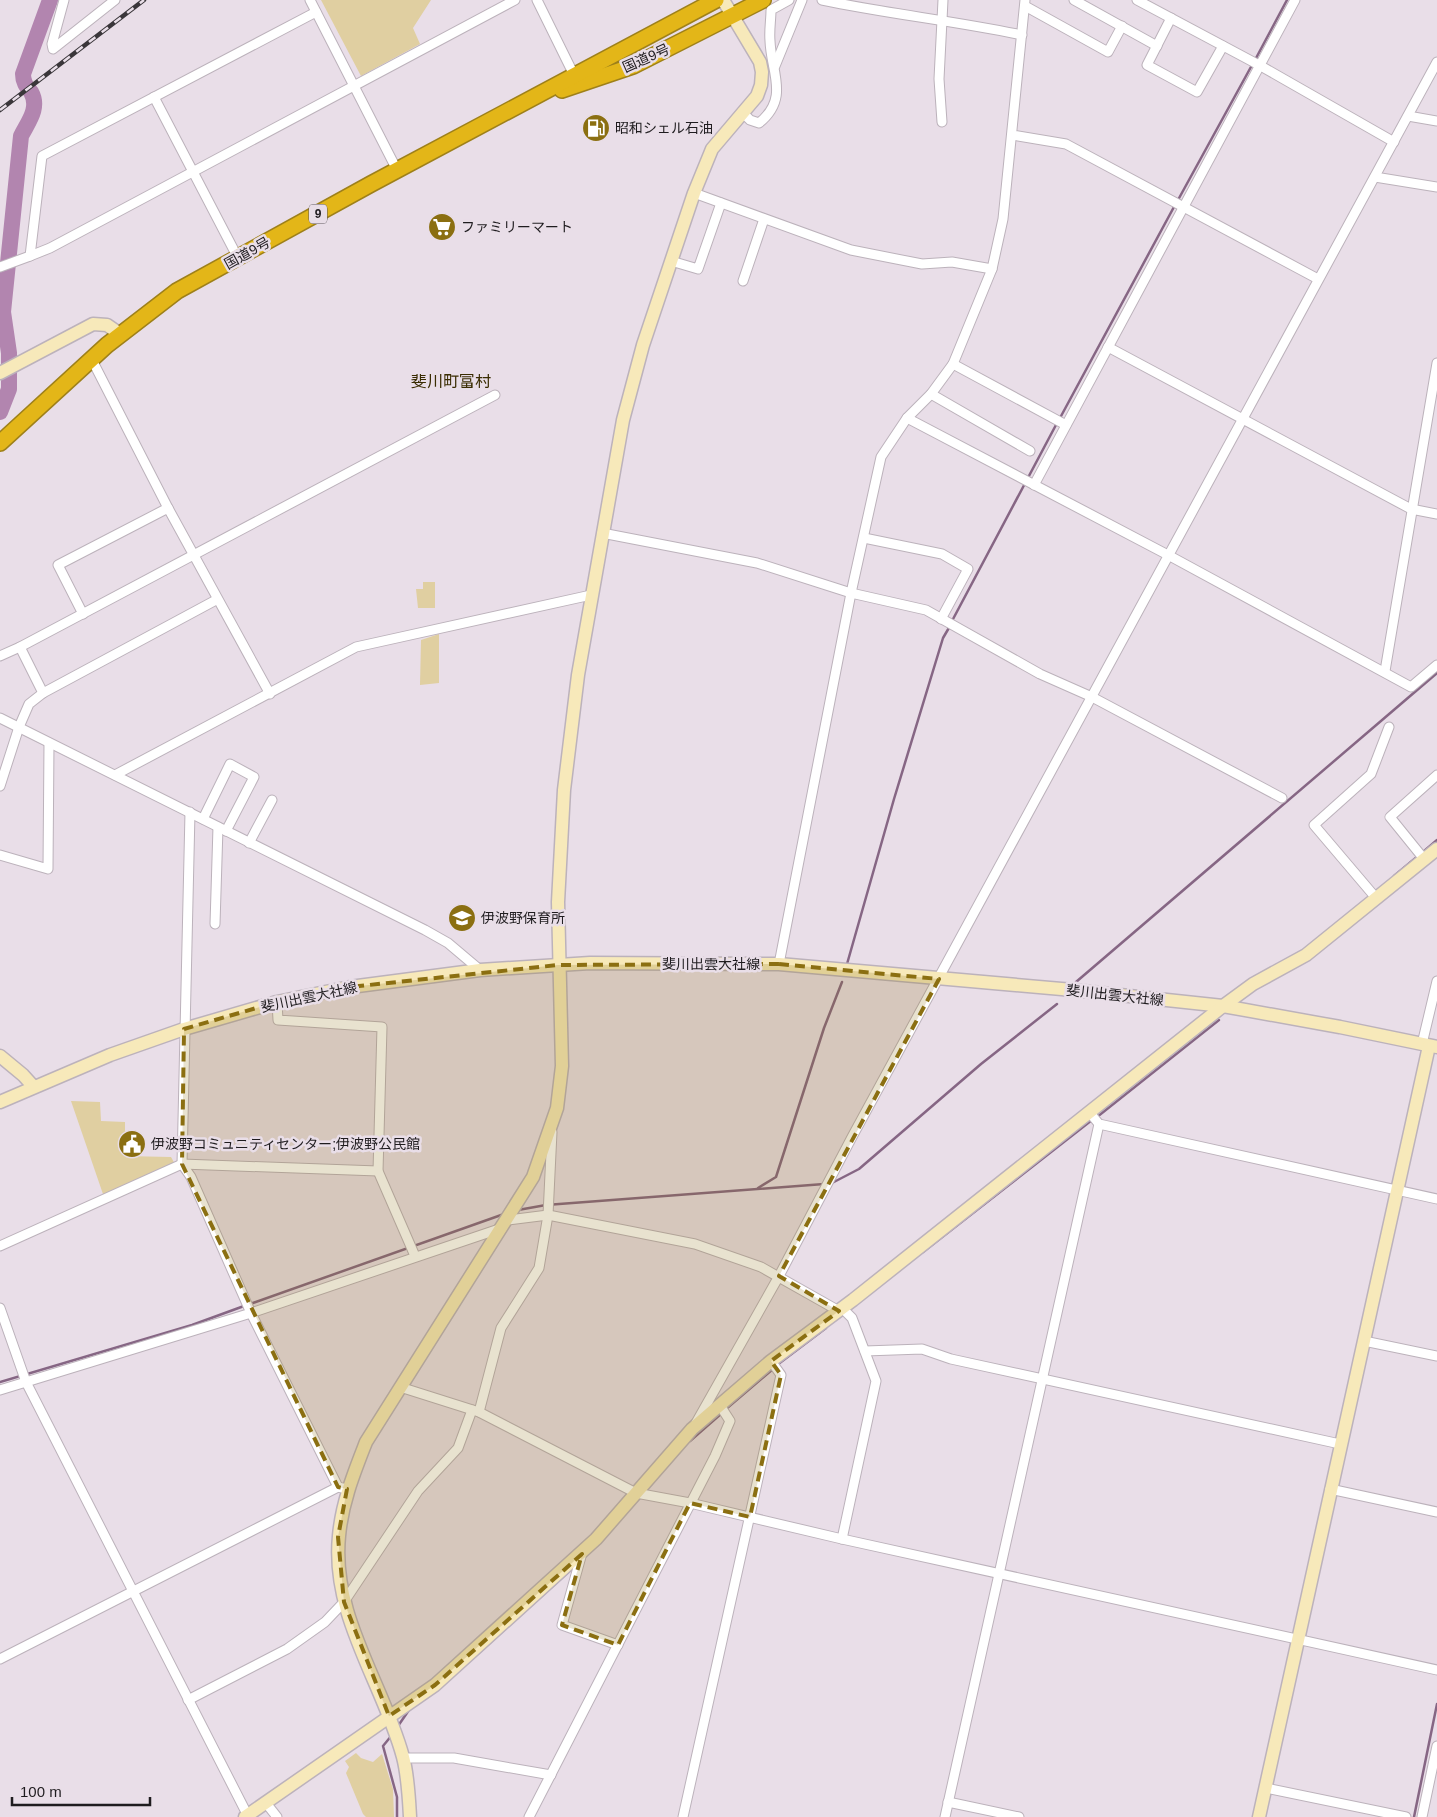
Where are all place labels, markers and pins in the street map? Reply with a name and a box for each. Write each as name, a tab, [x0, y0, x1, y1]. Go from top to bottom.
fuel station icon: 昭和シェル石油	[581, 113, 611, 143]
place label: 昭和シェル石油	[615, 120, 713, 136]
supermarket icon: ファミリーマート	[427, 212, 457, 242]
place label: ファミリーマート	[461, 219, 573, 235]
school or university icon: 伊波野保育所	[447, 903, 477, 933]
place label: 伊波野保育所	[481, 910, 565, 926]
public building icon: 伊波野コミュニティセンター;伊波野公民館	[117, 1129, 147, 1159]
place label: 伊波野コミュニティセンター;伊波野公民館	[151, 1136, 420, 1152]

